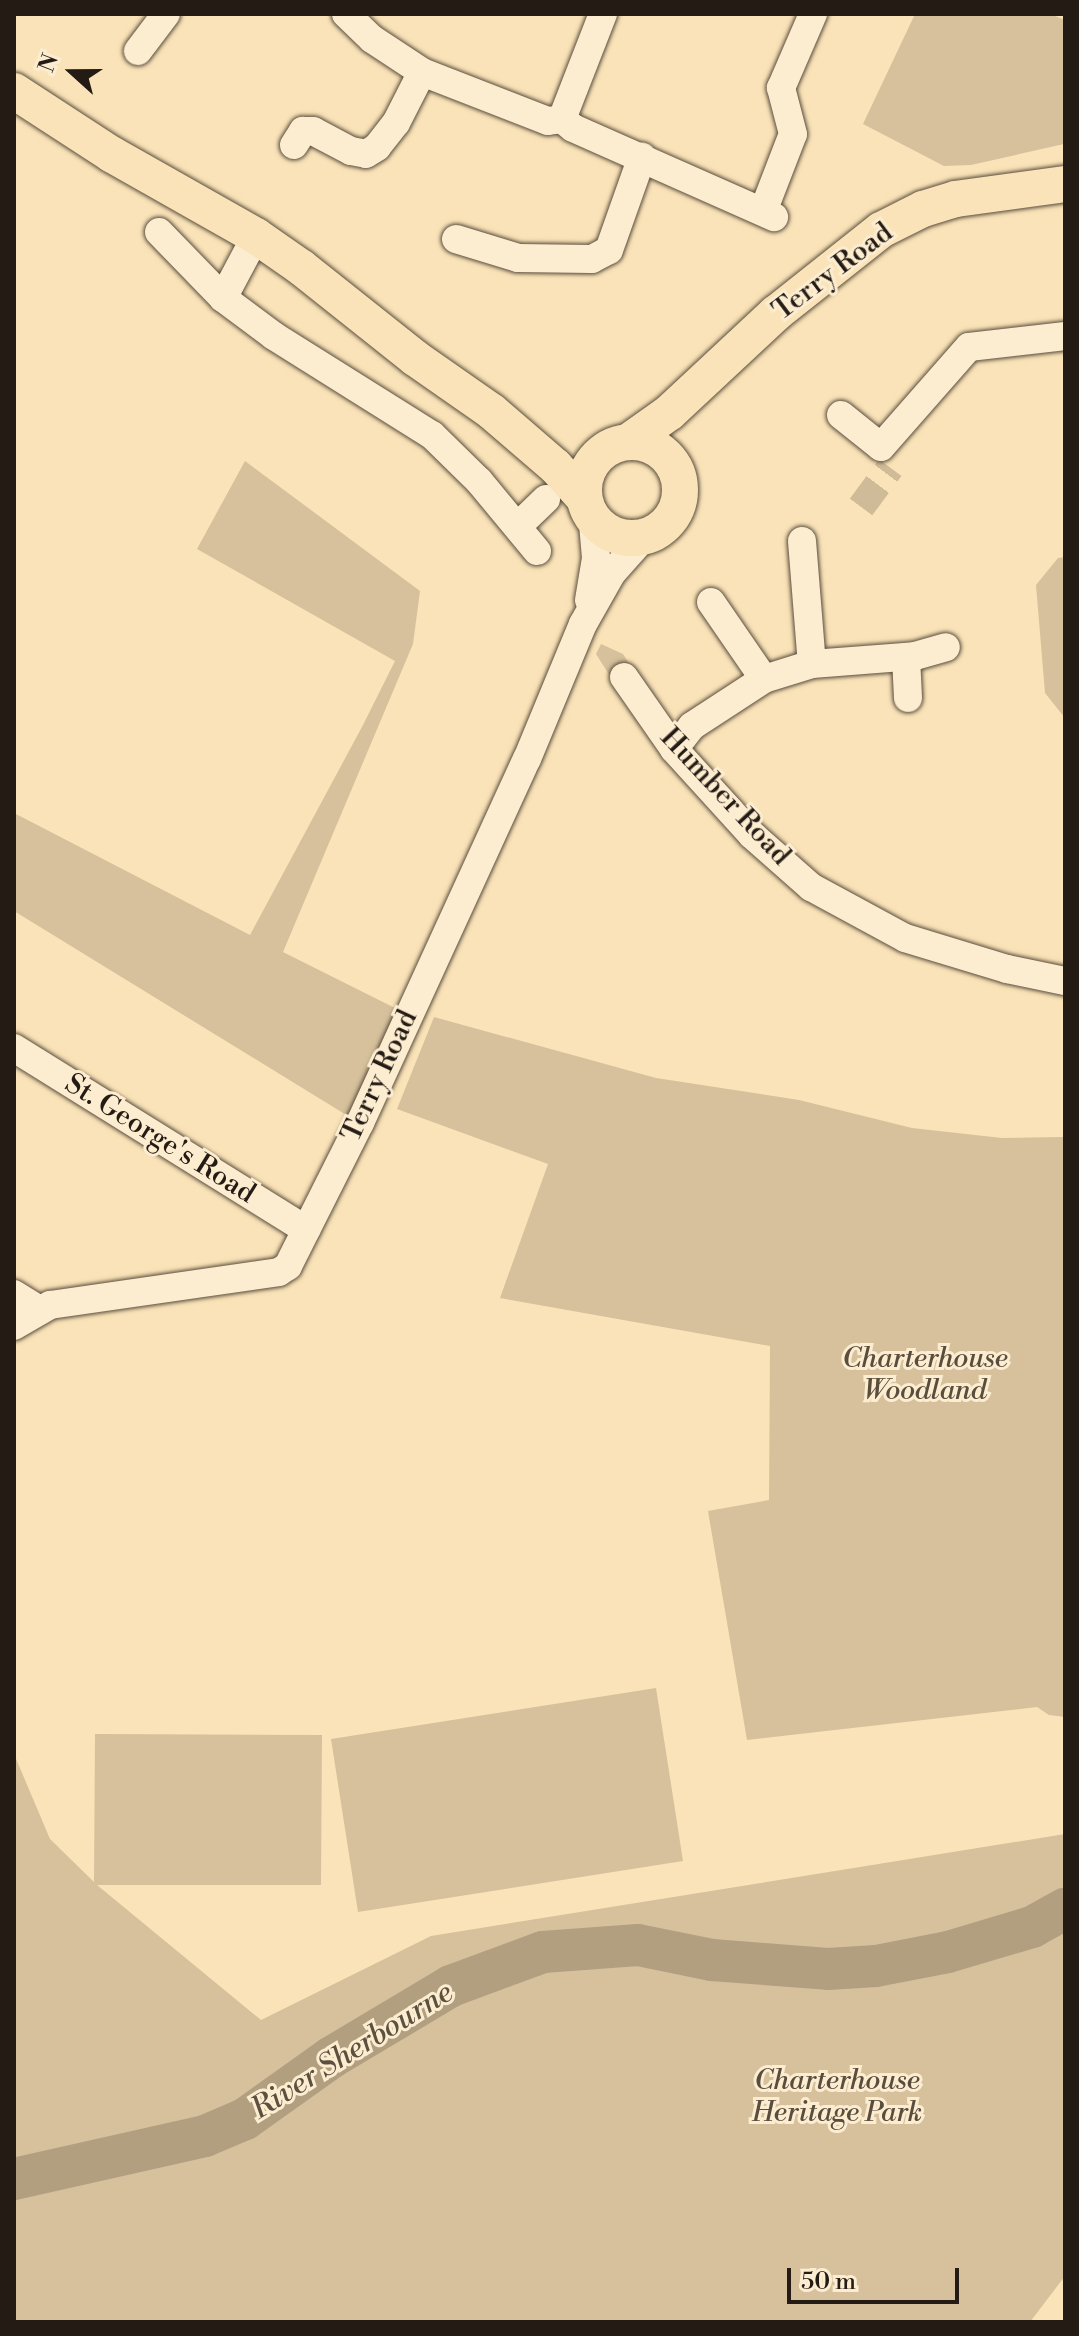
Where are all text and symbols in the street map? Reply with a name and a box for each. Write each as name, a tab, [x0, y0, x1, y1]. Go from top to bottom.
north arrow	[32, 32, 112, 112]
text: N	[33, 50, 65, 76]
street label: Terry Road	[766, 216, 900, 328]
street label: Humber Road	[653, 721, 797, 873]
street label: Terry Road	[335, 1005, 425, 1147]
street label: St. George's Road	[59, 1067, 261, 1211]
park label: Charterhouse Woodland	[842, 1342, 1008, 1408]
water label: River Sherbourne	[245, 1975, 459, 2127]
park label: Charterhouse Heritage Park	[752, 2064, 922, 2130]
scale bar	[791, 2252, 963, 2302]
text: 50 m	[801, 2267, 856, 2297]

